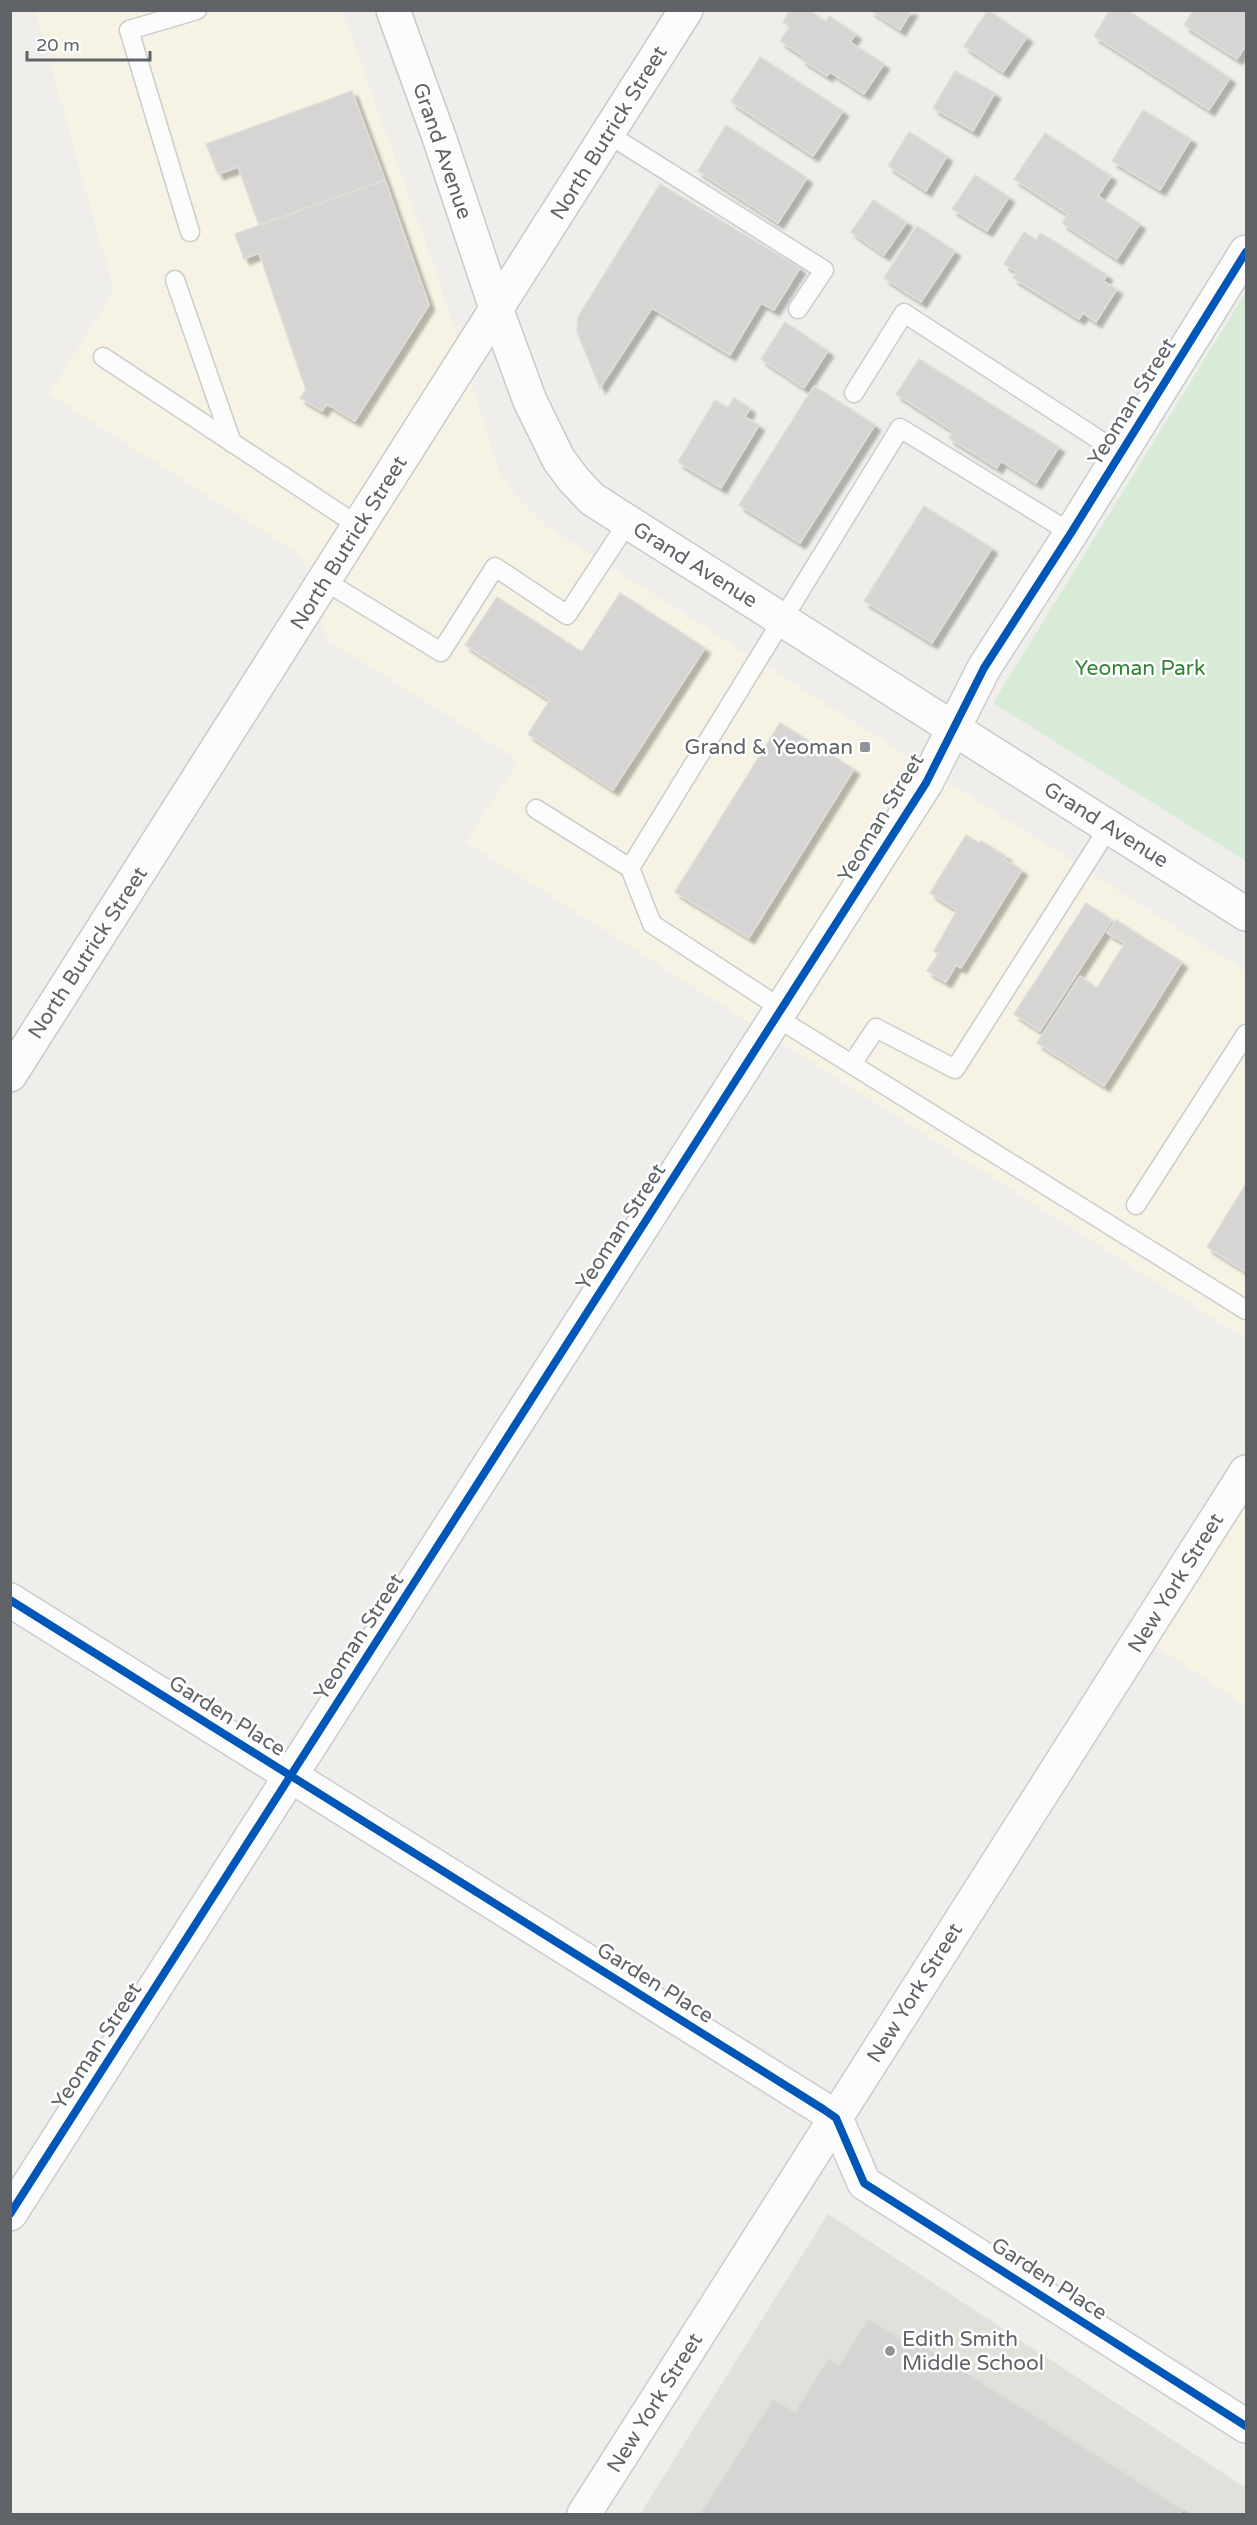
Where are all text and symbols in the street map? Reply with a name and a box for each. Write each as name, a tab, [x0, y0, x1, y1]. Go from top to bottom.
scale bar	[27, 24, 150, 62]
text: 20 m	[36, 34, 80, 56]
street label: North Butrick Street	[545, 41, 673, 225]
street label: Grand Avenue	[407, 80, 477, 222]
street label: Yeoman Street	[1083, 334, 1181, 470]
street label: North Butrick Street	[285, 451, 413, 635]
street label: Grand Avenue	[628, 517, 762, 613]
park label: Yeoman Park	[1075, 656, 1205, 681]
place label: Grand & Yeoman	[685, 735, 853, 760]
marker: Grand & Yeoman	[858, 740, 872, 754]
street label: Yeoman Street	[833, 749, 929, 887]
street label: Grand Avenue	[1039, 777, 1173, 873]
street label: North Butrick Street	[23, 862, 153, 1044]
street label: Yeoman Street	[571, 1159, 671, 1295]
street label: New York Street	[1123, 1509, 1229, 1657]
street label: Yeoman Street	[309, 1569, 409, 1705]
street label: Garden Place	[164, 1670, 290, 1762]
street label: New York Street	[862, 1919, 968, 2067]
street label: Garden Place	[592, 1937, 718, 2029]
street label: Yeoman Street	[47, 1978, 147, 2114]
street label: Garden Place	[986, 2232, 1112, 2326]
place label: Edith Smith Middle School	[902, 2327, 1044, 2376]
street label: New York Street	[602, 2329, 708, 2477]
marker: Edith Smith Middle School	[883, 2344, 897, 2358]

